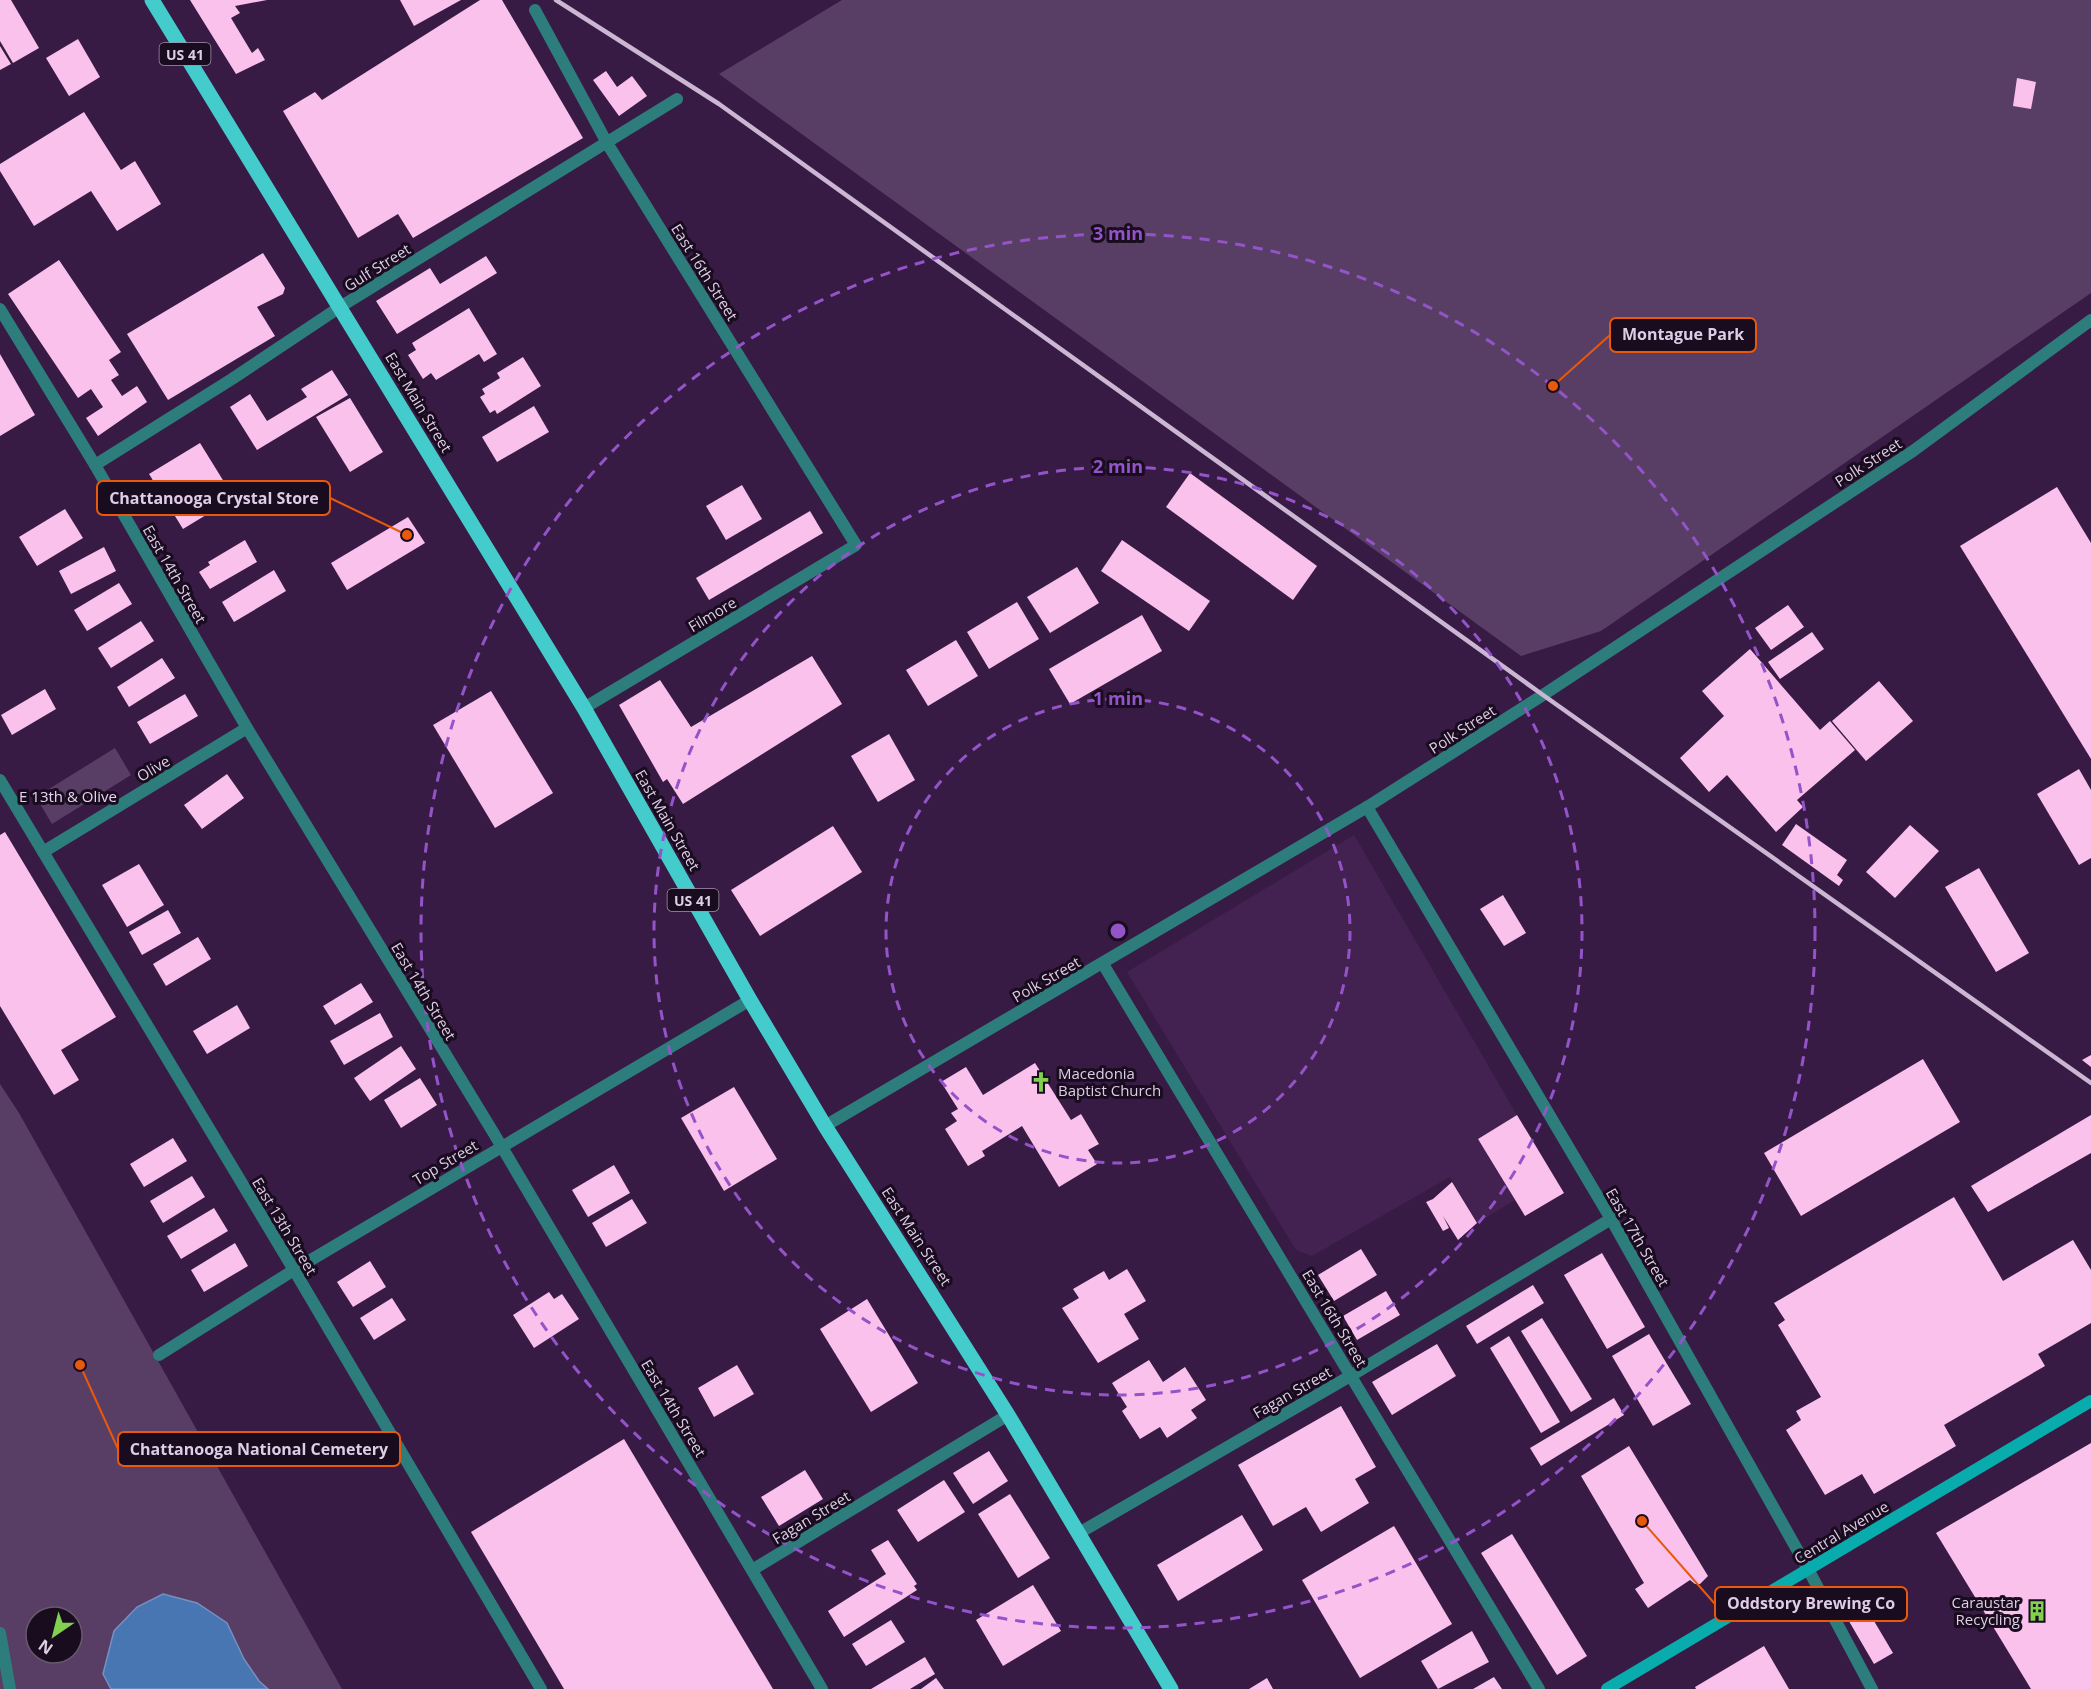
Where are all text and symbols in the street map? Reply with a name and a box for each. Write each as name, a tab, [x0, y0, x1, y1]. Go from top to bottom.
road number: US 41	[160, 43, 210, 65]
street label: East 16th Street	[667, 220, 743, 324]
text: 3 min	[1093, 221, 1143, 245]
street label: Gulf Street	[340, 239, 414, 295]
callout: Montague Park	[1610, 318, 1756, 352]
text: Montague Park	[1622, 323, 1744, 345]
street label: East Main Street	[381, 348, 457, 456]
street label: Polk Street	[1831, 433, 1905, 491]
text: 2 min	[1093, 454, 1143, 478]
callout: Chattanooga Crystal Store	[97, 481, 330, 515]
text: Chattanooga Crystal Store	[109, 487, 319, 509]
street label: East 14th Street	[139, 521, 211, 627]
street label: Filmore	[684, 592, 740, 636]
text: 1 min	[1093, 686, 1143, 710]
street label: Polk Street	[1425, 700, 1499, 758]
street label: Olive	[133, 750, 173, 786]
street label: East Main Street	[631, 766, 705, 874]
park label: E 13th & Olive	[19, 786, 117, 806]
road number: US 41	[668, 889, 718, 911]
centre of rings	[1108, 921, 1128, 941]
street label: East 14th Street	[387, 938, 461, 1044]
street label: Polk Street	[1008, 951, 1084, 1007]
place label: Macedonia Baptist Church	[1058, 1063, 1161, 1100]
church icon: Macedonia Baptist Church	[1029, 1070, 1053, 1094]
street label: Top Street	[409, 1135, 481, 1189]
street label: East 13th Street	[248, 1173, 322, 1279]
street label: East Main Street	[878, 1183, 956, 1289]
street label: East 17th Street	[1602, 1184, 1674, 1290]
street label: East 16th Street	[1298, 1265, 1372, 1371]
street label: East 14th Street	[637, 1355, 711, 1461]
street label: Fagan Street	[1249, 1361, 1335, 1423]
callout: Chattanooga National Cemetery	[118, 1432, 400, 1466]
text: Chattanooga National Cemetery	[130, 1438, 389, 1460]
street label: Fagan Street	[768, 1486, 854, 1548]
street label: Central Avenue	[1790, 1496, 1892, 1568]
callout: Oddstory Brewing Co	[1715, 1587, 1907, 1621]
text: Oddstory Brewing Co	[1727, 1592, 1895, 1614]
place label: Caraustar Recycling	[1952, 1592, 2020, 1629]
building icon: Caraustar Recycling	[2025, 1599, 2049, 1623]
north arrow	[24, 1605, 84, 1665]
text: N	[34, 1635, 57, 1660]

